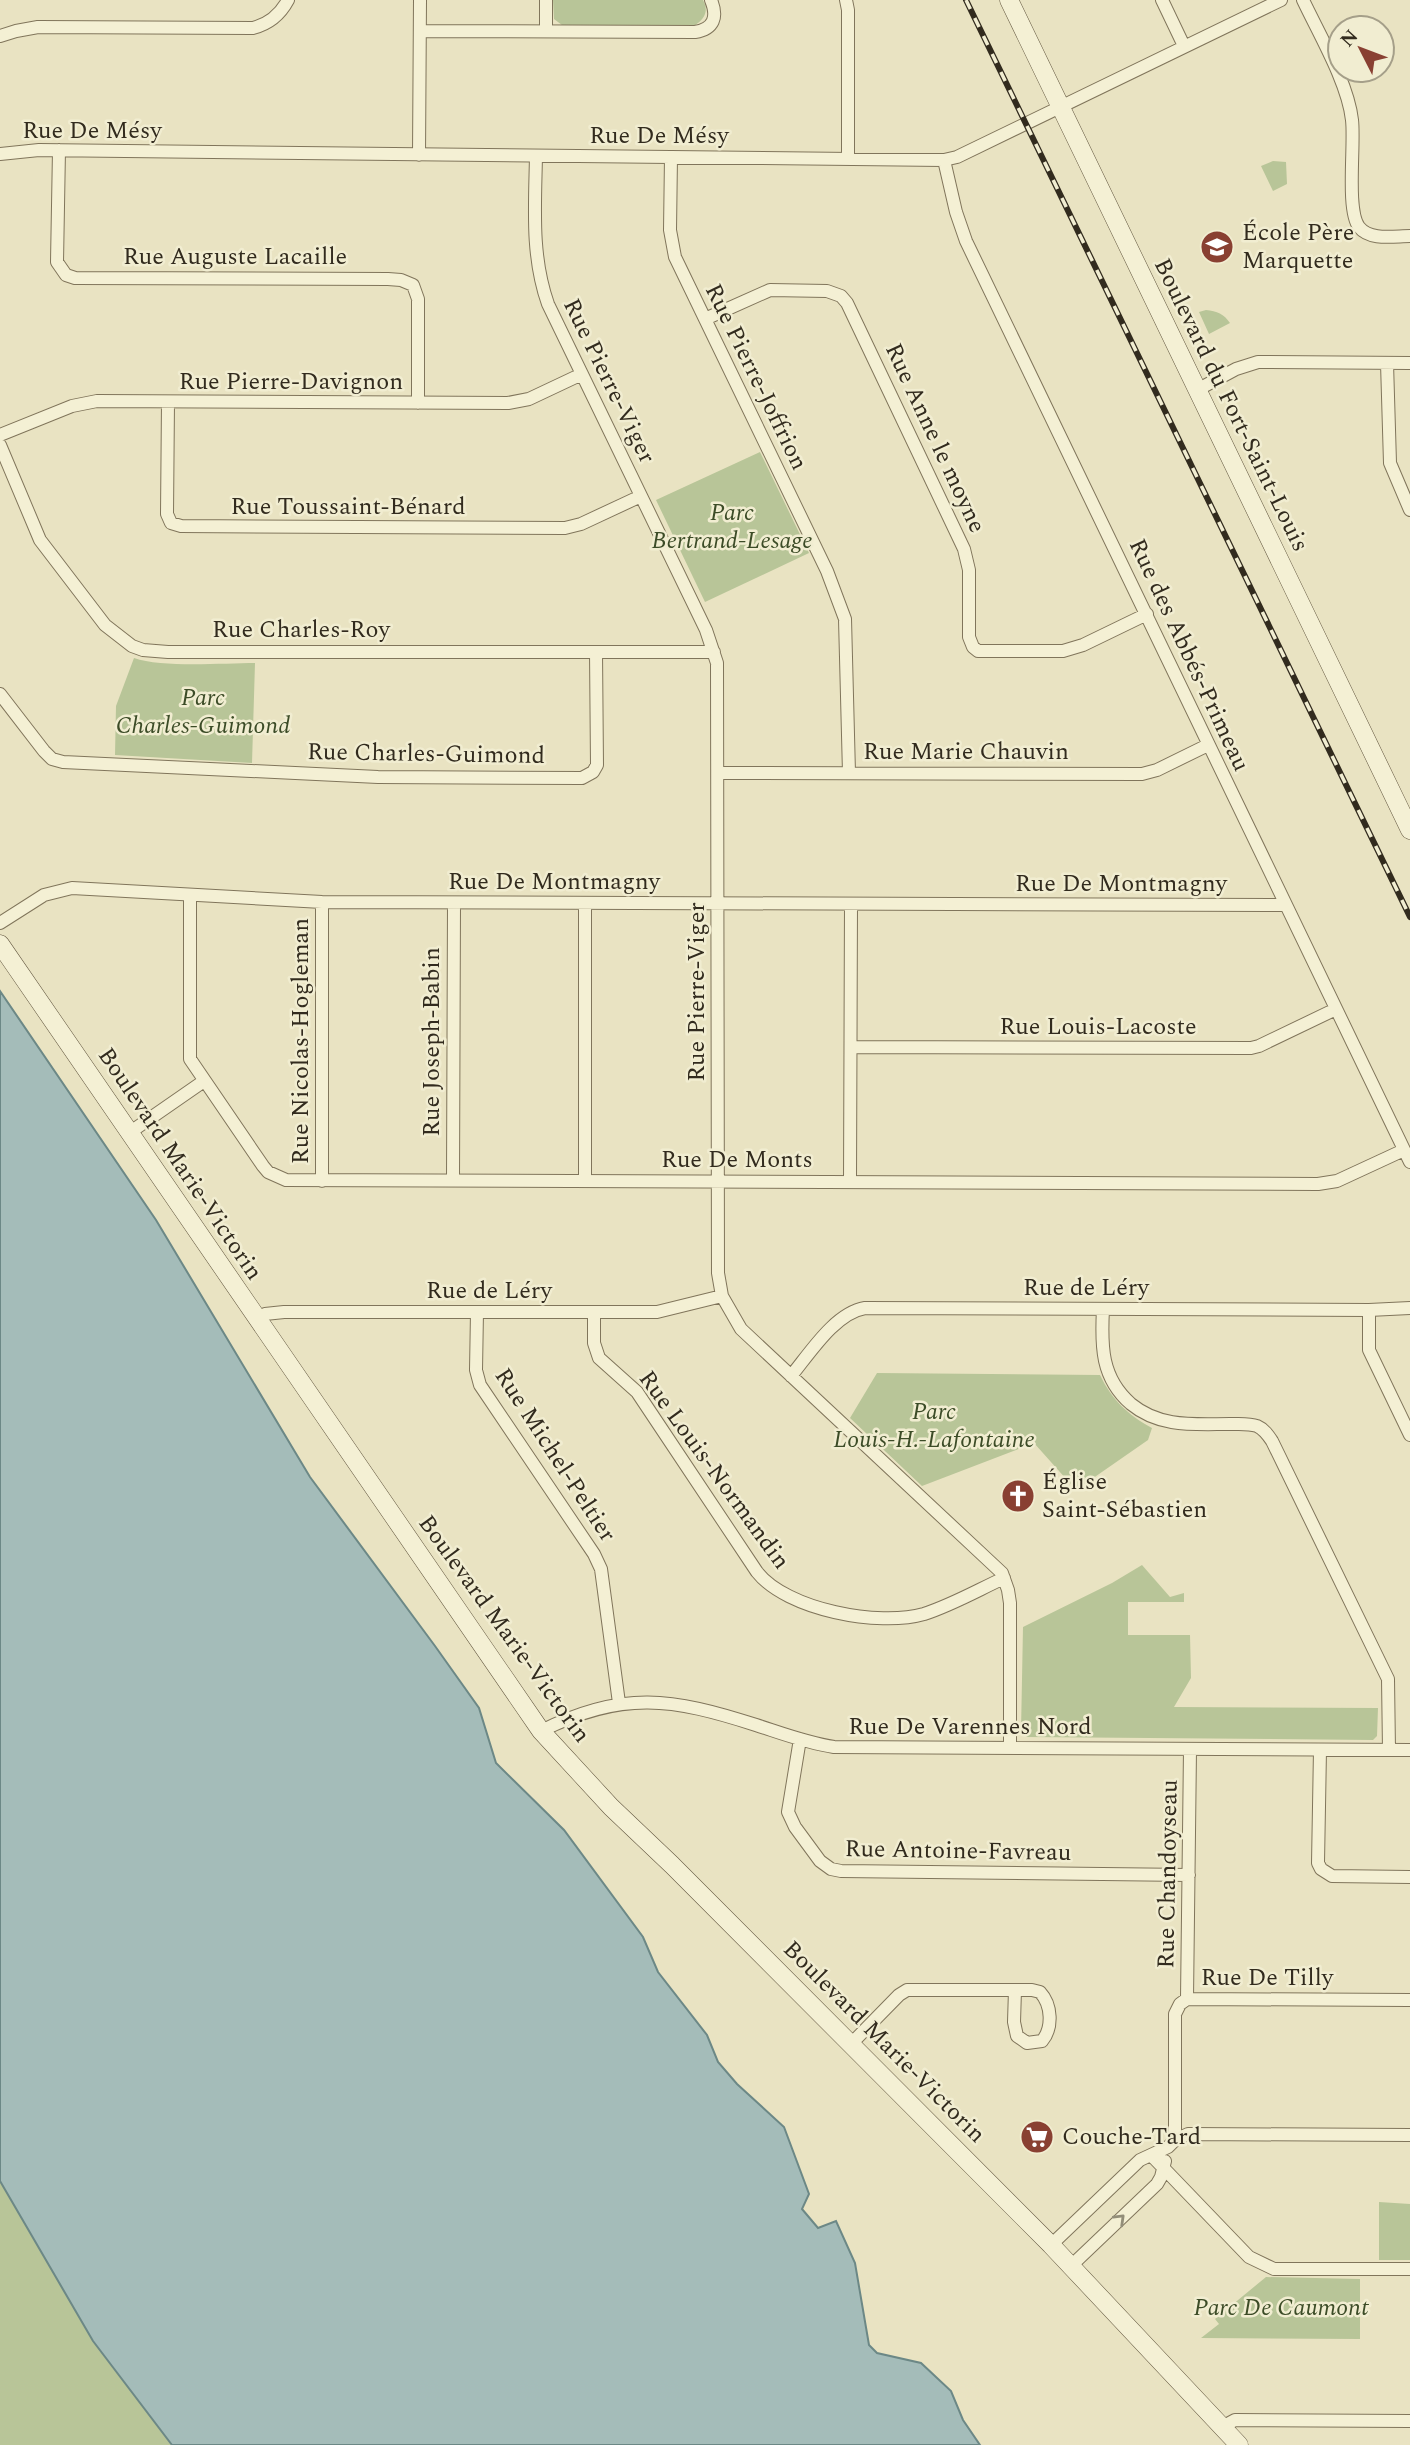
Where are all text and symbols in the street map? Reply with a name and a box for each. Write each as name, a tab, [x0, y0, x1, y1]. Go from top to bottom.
north arrow	[1326, 14, 1396, 84]
text: N	[1334, 23, 1365, 54]
street label: Rue De Mésy	[22, 113, 163, 149]
street label: Rue De Mésy	[589, 118, 730, 154]
place label: École Père Marquette	[1242, 215, 1354, 279]
school or university icon: École Père Marquette	[1198, 228, 1236, 266]
street label: Rue Auguste Lacaille	[123, 239, 347, 275]
street label: Boulevard du Fort-Saint-Louis	[1144, 252, 1318, 558]
street label: Rue Pierre-Joffrion	[695, 278, 817, 476]
street label: Rue Pierre-Viger	[553, 292, 665, 470]
street label: Rue Anne le moyne	[875, 337, 995, 539]
street label: Rue Pierre-Davignon	[179, 364, 403, 400]
street label: Rue Toussaint-Bénard	[230, 489, 466, 525]
park label: Parc Bertrand-Lesage	[651, 495, 813, 559]
street label: Rue des Abbés-Primeau	[1119, 533, 1259, 777]
street label: Rue Charles-Roy	[212, 612, 391, 648]
park label: Parc Charles-Guimond	[116, 680, 290, 744]
street label: Rue Charles-Guimond	[307, 734, 545, 774]
street label: Rue Marie Chauvin	[863, 734, 1069, 770]
street label: Rue De Montmagny	[448, 864, 662, 900]
street label: Rue De Montmagny	[1015, 866, 1229, 902]
street label: Rue Pierre-Viger	[679, 902, 715, 1082]
street label: Rue Nicolas-Hogleman	[283, 918, 319, 1164]
street label: Rue Joseph-Babin	[414, 947, 450, 1137]
street label: Rue Louis-Lacoste	[999, 1009, 1197, 1045]
street label: Boulevard Marie-Victorin	[88, 1040, 272, 1288]
street label: Rue De Monts	[661, 1142, 813, 1178]
street label: Rue de Léry	[1023, 1270, 1150, 1306]
street label: Rue de Léry	[426, 1273, 553, 1309]
street label: Rue Michel-Peltier	[485, 1361, 625, 1549]
street label: Rue Louis-Normandin	[629, 1363, 799, 1577]
park label: Parc Louis-H.-Lafontaine	[833, 1394, 1035, 1458]
place label: Église Saint-Sébastien	[1042, 1464, 1207, 1528]
church icon: Église Saint-Sébastien	[999, 1477, 1037, 1515]
street label: Boulevard Marie-Victorin	[409, 1507, 599, 1751]
street label: Rue De Varennes Nord	[848, 1709, 1092, 1745]
street label: Rue Chandoyseau	[1148, 1779, 1188, 1969]
street label: Rue Antoine-Favreau	[844, 1831, 1072, 1871]
street label: Boulevard Marie-Victorin	[774, 1932, 994, 2152]
street label: Rue De Tilly	[1201, 1960, 1335, 1996]
supermarket icon: Couche-Tard	[1018, 2118, 1056, 2156]
place label: Couche-Tard	[1062, 2119, 1201, 2155]
one-way arrow	[1112, 2214, 1125, 2227]
park label: Parc De Caumont	[1193, 2290, 1369, 2326]

